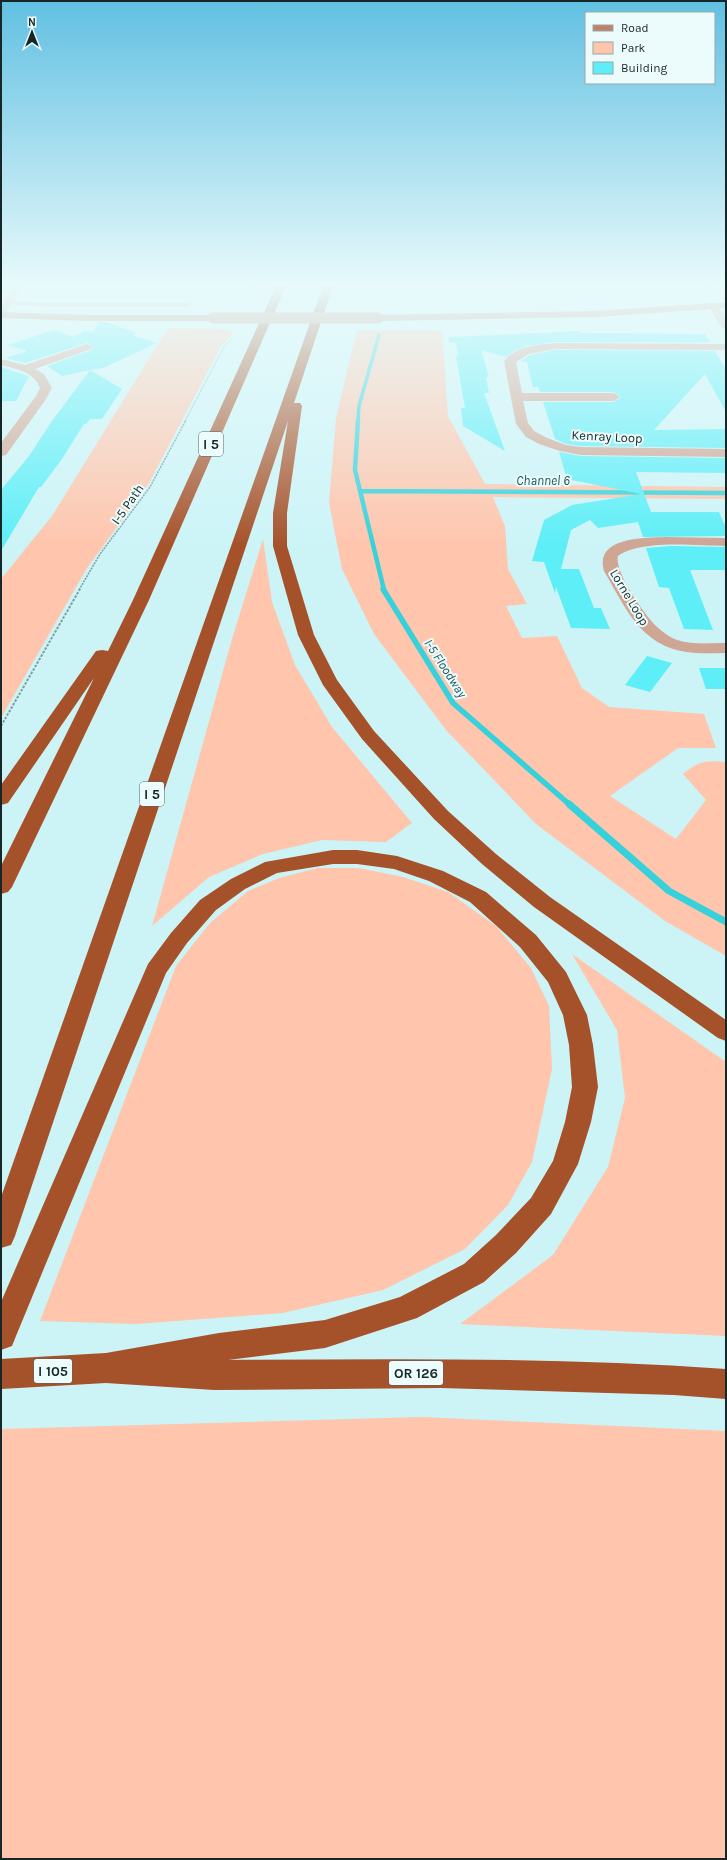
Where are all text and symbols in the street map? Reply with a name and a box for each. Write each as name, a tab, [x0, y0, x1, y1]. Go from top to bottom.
north arrow	[12, 12, 52, 52]
legend	[585, 12, 715, 84]
text: N	[28, 16, 36, 29]
text: Road	[621, 21, 649, 35]
text: Park	[621, 41, 646, 55]
text: Building	[621, 61, 668, 75]
street label: Kenray Loop	[571, 427, 643, 446]
road number: I 5	[199, 432, 223, 456]
water label: Channel 6	[516, 473, 570, 488]
street label: I-5 Path	[108, 481, 147, 527]
street label: Lorne Loop	[607, 566, 652, 628]
water label: I-5 Floodway	[421, 636, 470, 701]
road number: I 5	[140, 782, 164, 806]
road number: I 105	[34, 1359, 72, 1383]
road number: OR 126	[389, 1361, 443, 1385]

